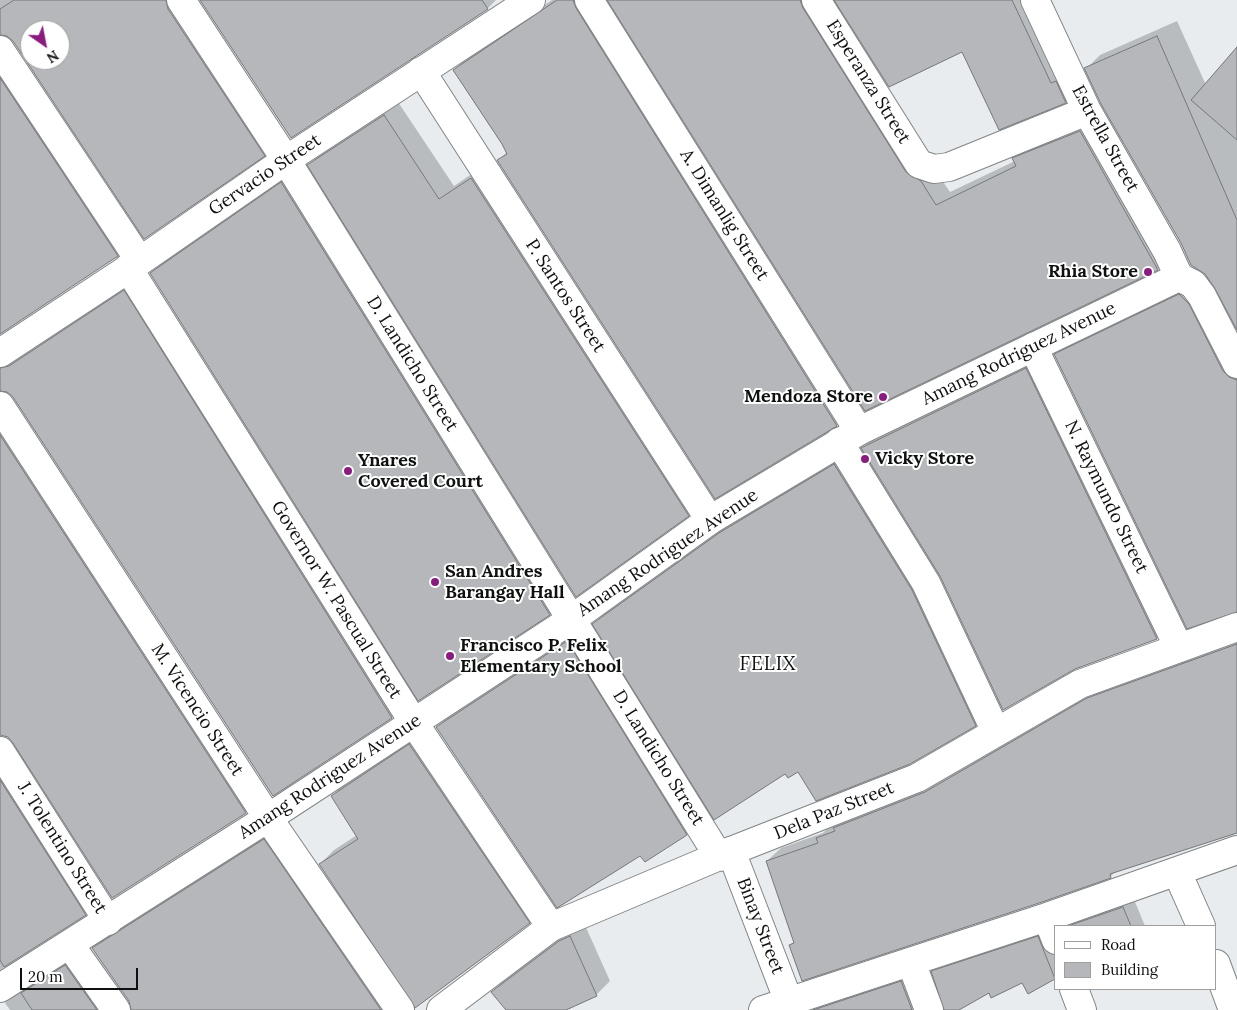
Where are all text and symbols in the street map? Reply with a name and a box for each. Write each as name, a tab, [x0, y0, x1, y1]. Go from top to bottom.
street label: Esperanza Street	[821, 16, 915, 148]
north arrow	[20, 20, 70, 70]
text: N	[43, 46, 62, 67]
street label: Estrella Street	[1067, 82, 1143, 196]
street label: Gervacio Street	[205, 130, 325, 220]
street label: A. Dimanlig Street	[675, 145, 773, 285]
street label: P. Santos Street	[520, 235, 610, 357]
place label: Rhia Store	[1048, 261, 1138, 283]
marker: Rhia Store	[1142, 266, 1154, 278]
street label: D. Landicho Street	[362, 292, 462, 436]
street label: Amang Rodriguez Avenue	[919, 298, 1119, 410]
place label: Mendoza Store	[744, 386, 873, 408]
marker: Mendoza Store	[877, 391, 889, 403]
street label: N. Raymundo Street	[1060, 417, 1152, 577]
place label: Vicky Store	[875, 448, 974, 470]
place label: Ynares Covered Court	[358, 450, 483, 492]
marker: Vicky Store	[859, 453, 871, 465]
marker: Ynares Covered Court	[342, 465, 354, 477]
street label: Amang Rodriguez Avenue	[574, 484, 762, 622]
street label: Governor W. Pascual Street	[266, 497, 406, 703]
place label: San Andres Barangay Hall	[445, 561, 565, 604]
marker: San Andres Barangay Hall	[429, 576, 441, 588]
place label: Francisco P. Felix Elementary School	[460, 635, 622, 678]
street label: M. Vicencio Street	[146, 640, 248, 780]
marker: Francisco P. Felix Elementary School	[444, 650, 456, 662]
district label: FELIX	[739, 654, 797, 676]
street label: D. Landicho Street	[608, 686, 708, 830]
street label: Amang Rodriguez Avenue	[235, 710, 425, 844]
street label: Dela Paz Street	[771, 777, 897, 845]
street label: J. Tolentino Street	[13, 778, 111, 918]
street label: Binay Street	[732, 875, 788, 977]
legend	[1054, 925, 1217, 990]
text: Road	[1101, 935, 1136, 954]
scale bar	[22, 958, 140, 990]
text: Building	[1101, 960, 1158, 979]
text: 20 m	[28, 967, 63, 986]

